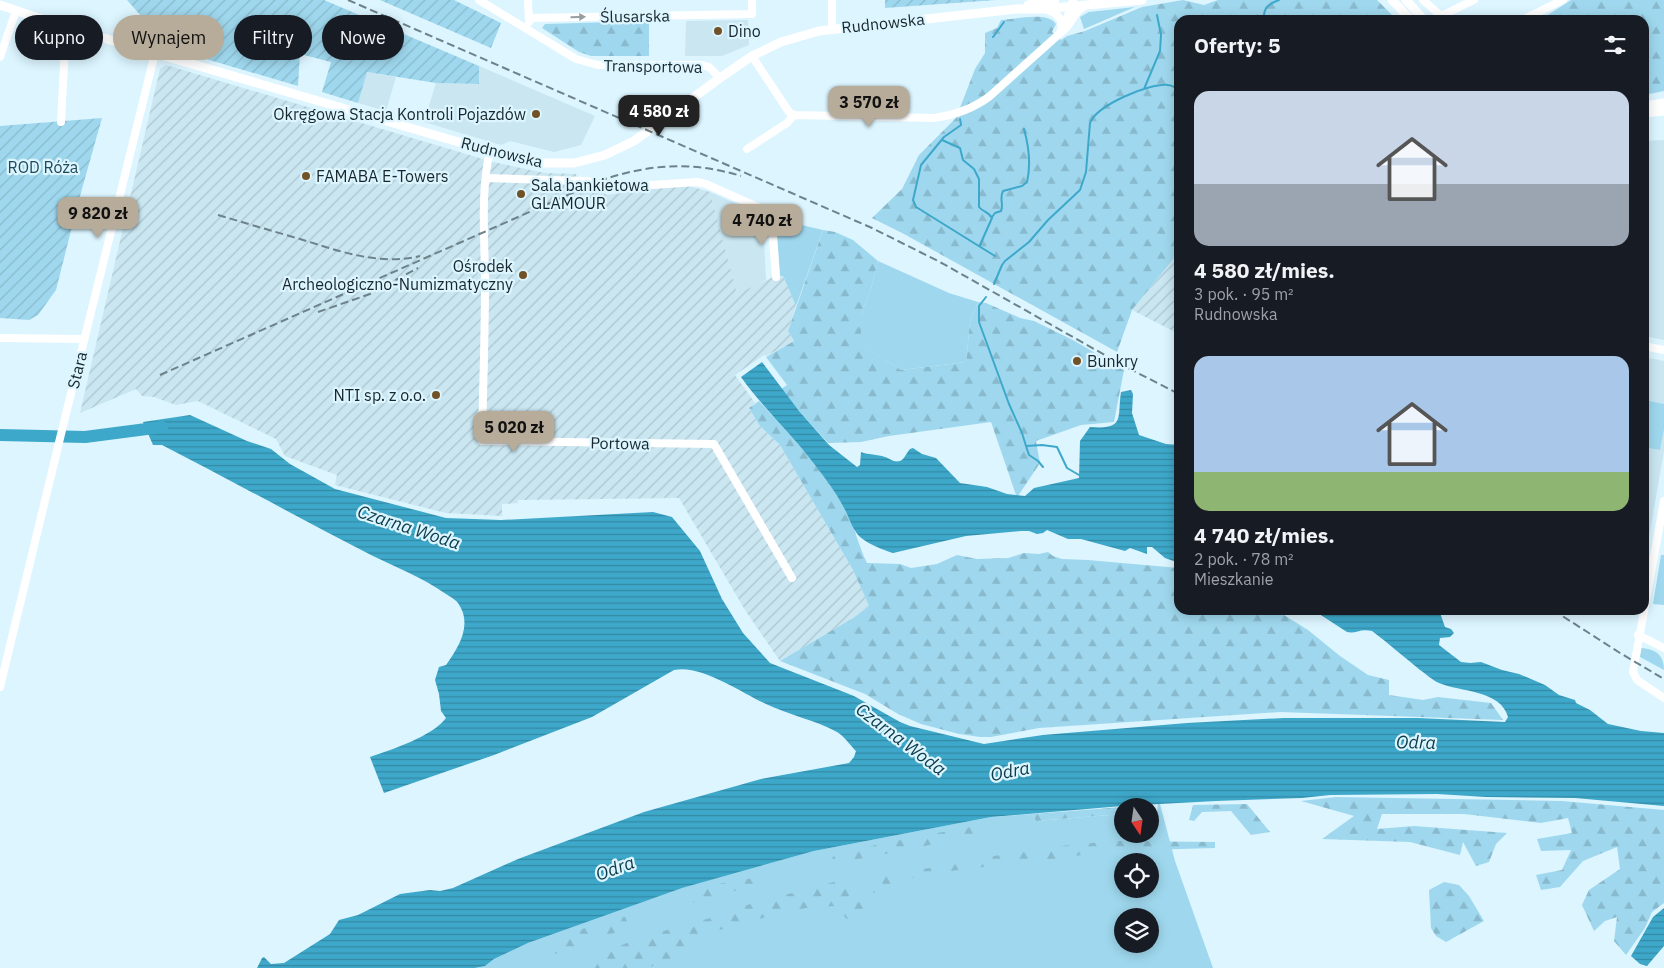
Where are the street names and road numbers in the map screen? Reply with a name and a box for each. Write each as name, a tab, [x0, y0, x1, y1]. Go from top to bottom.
street label: Ślusarska	[600, 4, 670, 27]
street label: Rudnowska	[840, 9, 926, 37]
street label: Transportowa	[603, 55, 703, 77]
street label: Rudnowska	[459, 132, 545, 172]
street label: Stara	[63, 349, 91, 391]
street label: Portowa	[590, 432, 650, 454]

